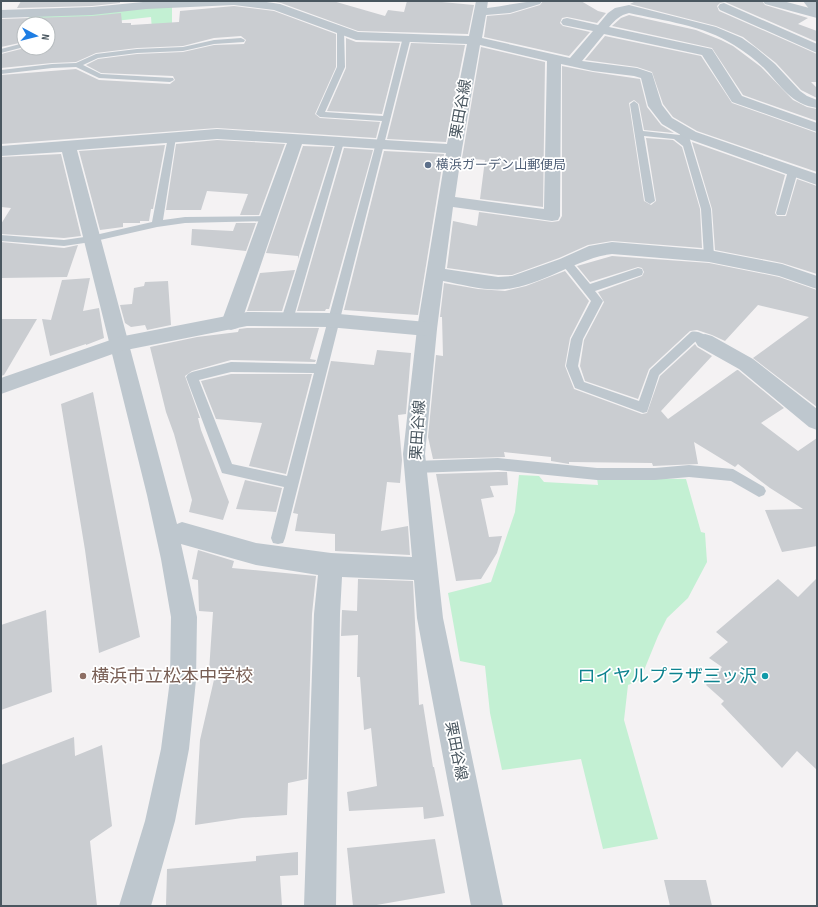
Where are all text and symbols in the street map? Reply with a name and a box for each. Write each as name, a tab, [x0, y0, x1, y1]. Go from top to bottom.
north arrow	[16, 16, 56, 56]
text: N	[39, 33, 52, 41]
street label: 栗田谷線	[446, 78, 476, 140]
place label: 横浜ガーデン山郵便局	[436, 157, 566, 173]
marker: 横浜ガーデン山郵便局	[423, 160, 433, 170]
street label: 栗田谷線	[406, 399, 430, 461]
place label: 横浜市立松本中学校	[91, 666, 253, 687]
place label: ロイヤルプラザ三ッ沢	[578, 666, 757, 687]
marker: 横浜市立松本中学校	[78, 671, 88, 681]
marker: ロイヤルプラザ三ッ沢	[760, 671, 770, 681]
street label: 栗田谷線	[441, 720, 471, 782]

